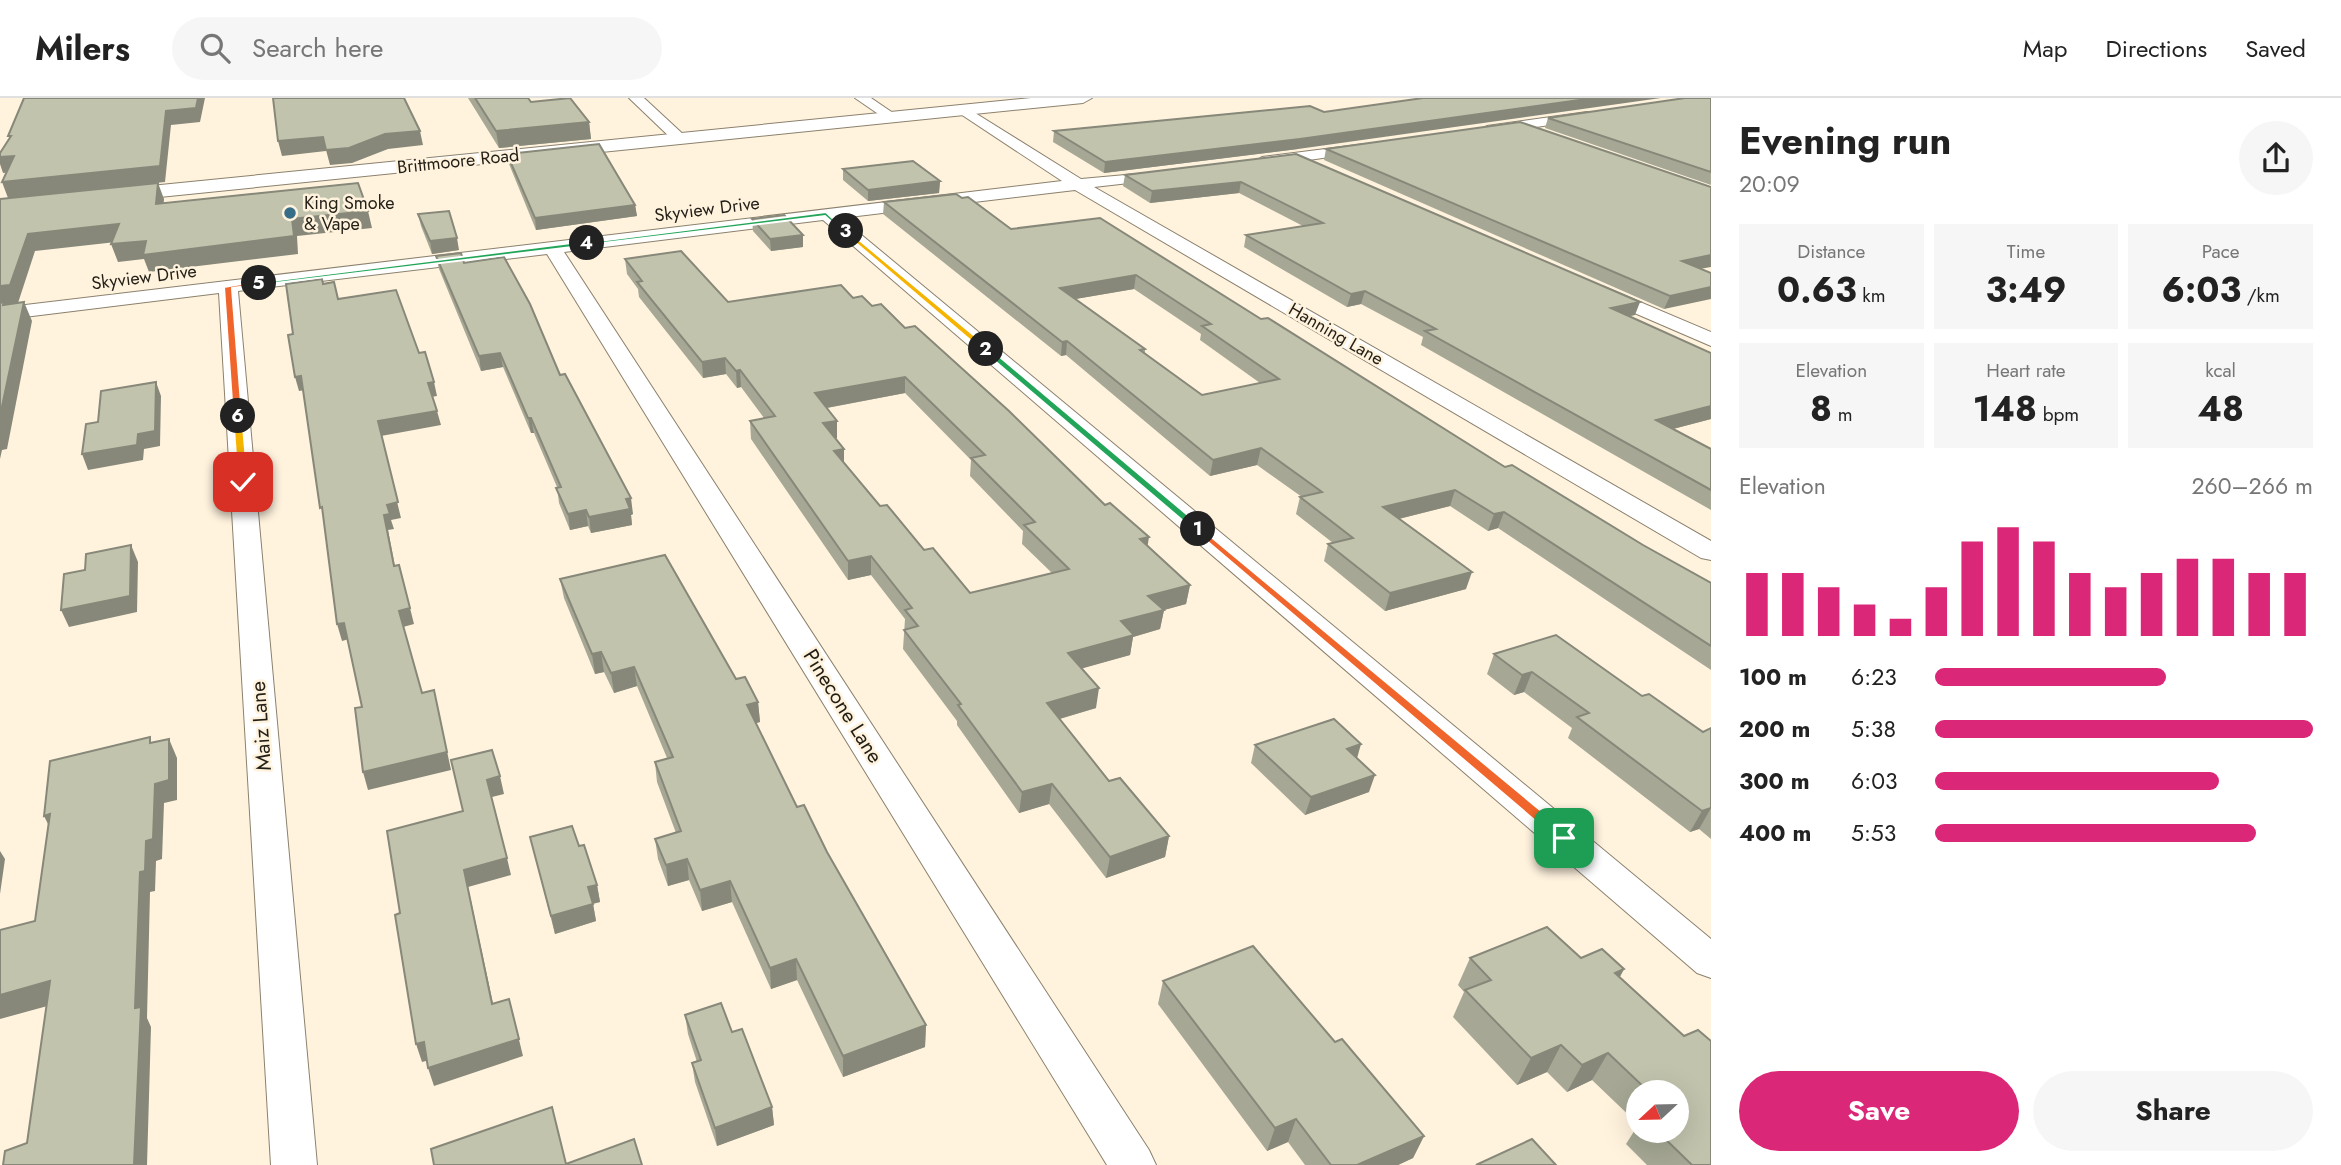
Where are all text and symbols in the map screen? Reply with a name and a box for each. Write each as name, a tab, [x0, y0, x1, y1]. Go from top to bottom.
search box	[172, 17, 662, 80]
text: Milers	[35, 25, 130, 72]
icon: search	[196, 29, 234, 67]
text: Search here	[252, 29, 383, 67]
text: Map	[2023, 31, 2068, 66]
text: Directions	[2106, 31, 2207, 66]
text: Saved	[2245, 31, 2306, 66]
text: Evening run	[1739, 113, 1951, 168]
button: share	[2239, 121, 2313, 195]
street label: Brittmoore Road	[396, 142, 520, 180]
text: 20:09	[1739, 167, 1800, 201]
place label: King Smoke & Vape	[304, 190, 395, 237]
street label: Skyview Drive	[653, 190, 761, 228]
marker: King Smoke & Vape	[282, 205, 298, 221]
pin: 3	[828, 214, 864, 248]
text: 3	[840, 217, 851, 244]
pin: 4	[570, 226, 604, 260]
text: 4	[580, 229, 593, 256]
text: Distance	[1797, 238, 1865, 265]
text: Time	[2007, 238, 2045, 265]
text: Pace	[2202, 238, 2240, 265]
street label: Skyview Drive	[90, 258, 198, 296]
text: 0.63	[1777, 265, 1857, 315]
text: 3:49	[1986, 265, 2066, 315]
text: 6:03	[2162, 265, 2241, 315]
pin: 5	[242, 266, 276, 300]
text: 5	[252, 269, 265, 296]
text: km	[1857, 282, 1886, 309]
text: /km	[2241, 282, 2280, 309]
street label: Hanning Lane	[1284, 296, 1388, 372]
pin: 2	[968, 331, 1004, 366]
text: 2	[979, 335, 992, 362]
text: Elevation	[1795, 357, 1867, 384]
text: Heart rate	[1986, 357, 2066, 384]
text: kcal	[2205, 357, 2236, 384]
text: 8	[1810, 384, 1832, 434]
text: 148	[1973, 384, 2037, 434]
text: 48	[2197, 384, 2244, 434]
pin: 6	[220, 398, 256, 434]
text: m	[1832, 401, 1853, 428]
text: bpm	[2037, 401, 2079, 428]
text: 6	[231, 402, 244, 429]
pin	[213, 452, 273, 512]
icon: check	[224, 463, 262, 501]
text: Elevation	[1739, 469, 1826, 503]
text: 260–266 m	[2191, 469, 2313, 503]
pin: 1	[1180, 512, 1216, 546]
text: 1	[1193, 515, 1202, 542]
street label: Pinecone Lane	[796, 643, 890, 769]
text: 100 m	[1739, 660, 1807, 694]
text: 6:23	[1851, 660, 1897, 694]
street label: Maiz Lane	[243, 680, 279, 772]
text: 200 m	[1739, 712, 1810, 746]
text: 5:38	[1851, 712, 1896, 746]
text: 300 m	[1739, 764, 1810, 798]
text: 6:03	[1851, 764, 1898, 798]
pin	[1534, 808, 1594, 868]
text: 400 m	[1739, 816, 1811, 850]
text: 5:53	[1851, 816, 1896, 850]
icon: arrive	[1545, 819, 1583, 857]
button: Save	[1739, 1071, 2019, 1151]
button: Share	[2033, 1071, 2313, 1151]
north arrow	[1626, 1080, 1689, 1143]
map controls	[1626, 1080, 1689, 1143]

